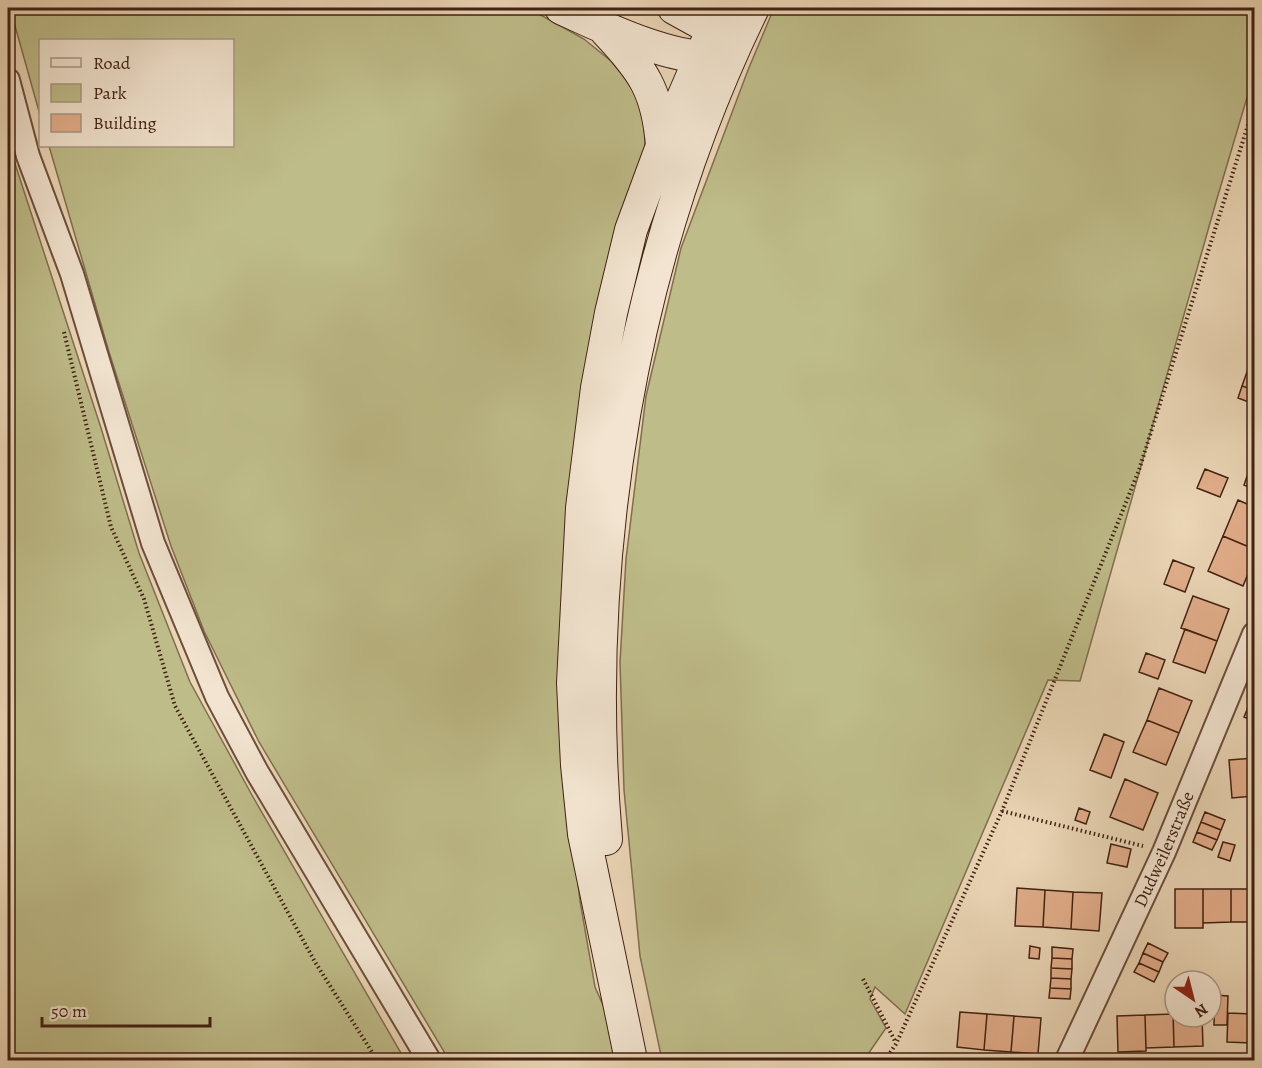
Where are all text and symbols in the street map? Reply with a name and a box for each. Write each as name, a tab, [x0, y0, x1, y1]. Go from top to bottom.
legend	[39, 39, 234, 147]
text: Road	[93, 51, 131, 75]
text: Park	[93, 81, 127, 105]
text: Building	[93, 111, 157, 135]
street label: Dudweilerstraße	[1128, 788, 1200, 911]
north arrow	[1163, 969, 1223, 1029]
scale bar	[42, 990, 210, 1028]
text: N	[1190, 998, 1212, 1023]
text: 50 m	[51, 999, 87, 1023]

